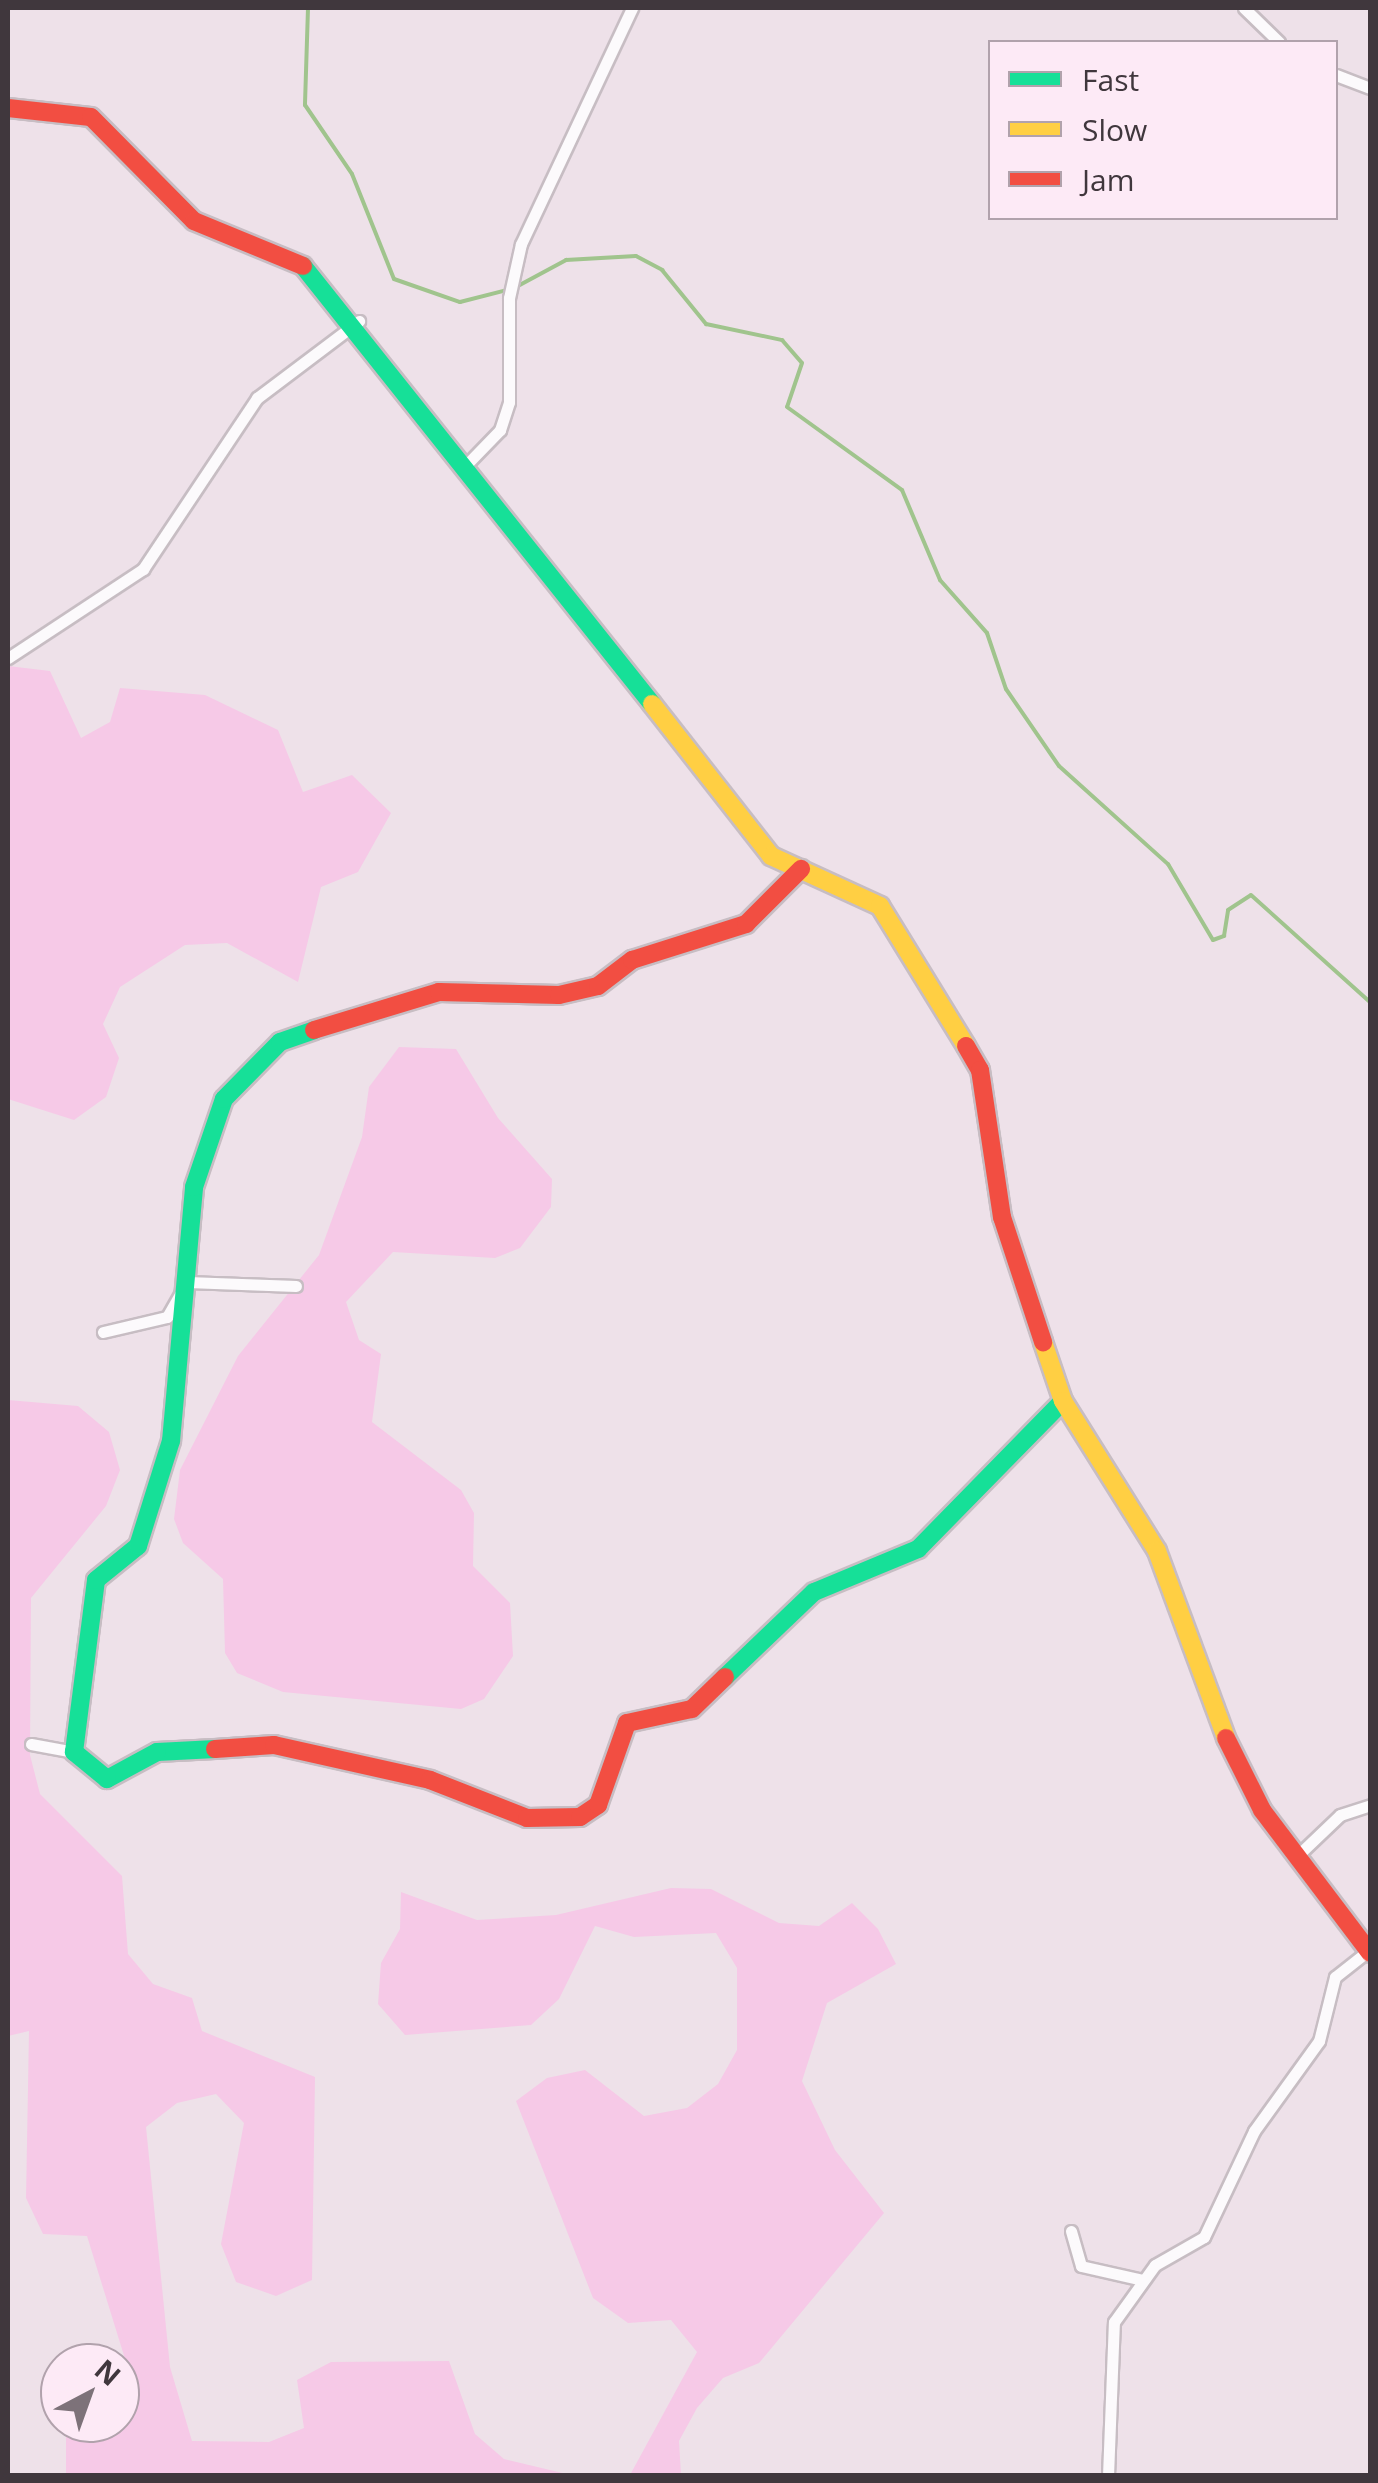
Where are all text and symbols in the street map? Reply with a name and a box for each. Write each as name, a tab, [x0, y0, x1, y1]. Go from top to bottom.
legend	[988, 40, 1338, 220]
text: Fast	[1082, 59, 1139, 100]
text: Slow	[1082, 109, 1147, 150]
text: Jam	[1082, 159, 1135, 200]
north arrow	[40, 2343, 140, 2443]
text: N	[87, 2350, 129, 2394]

